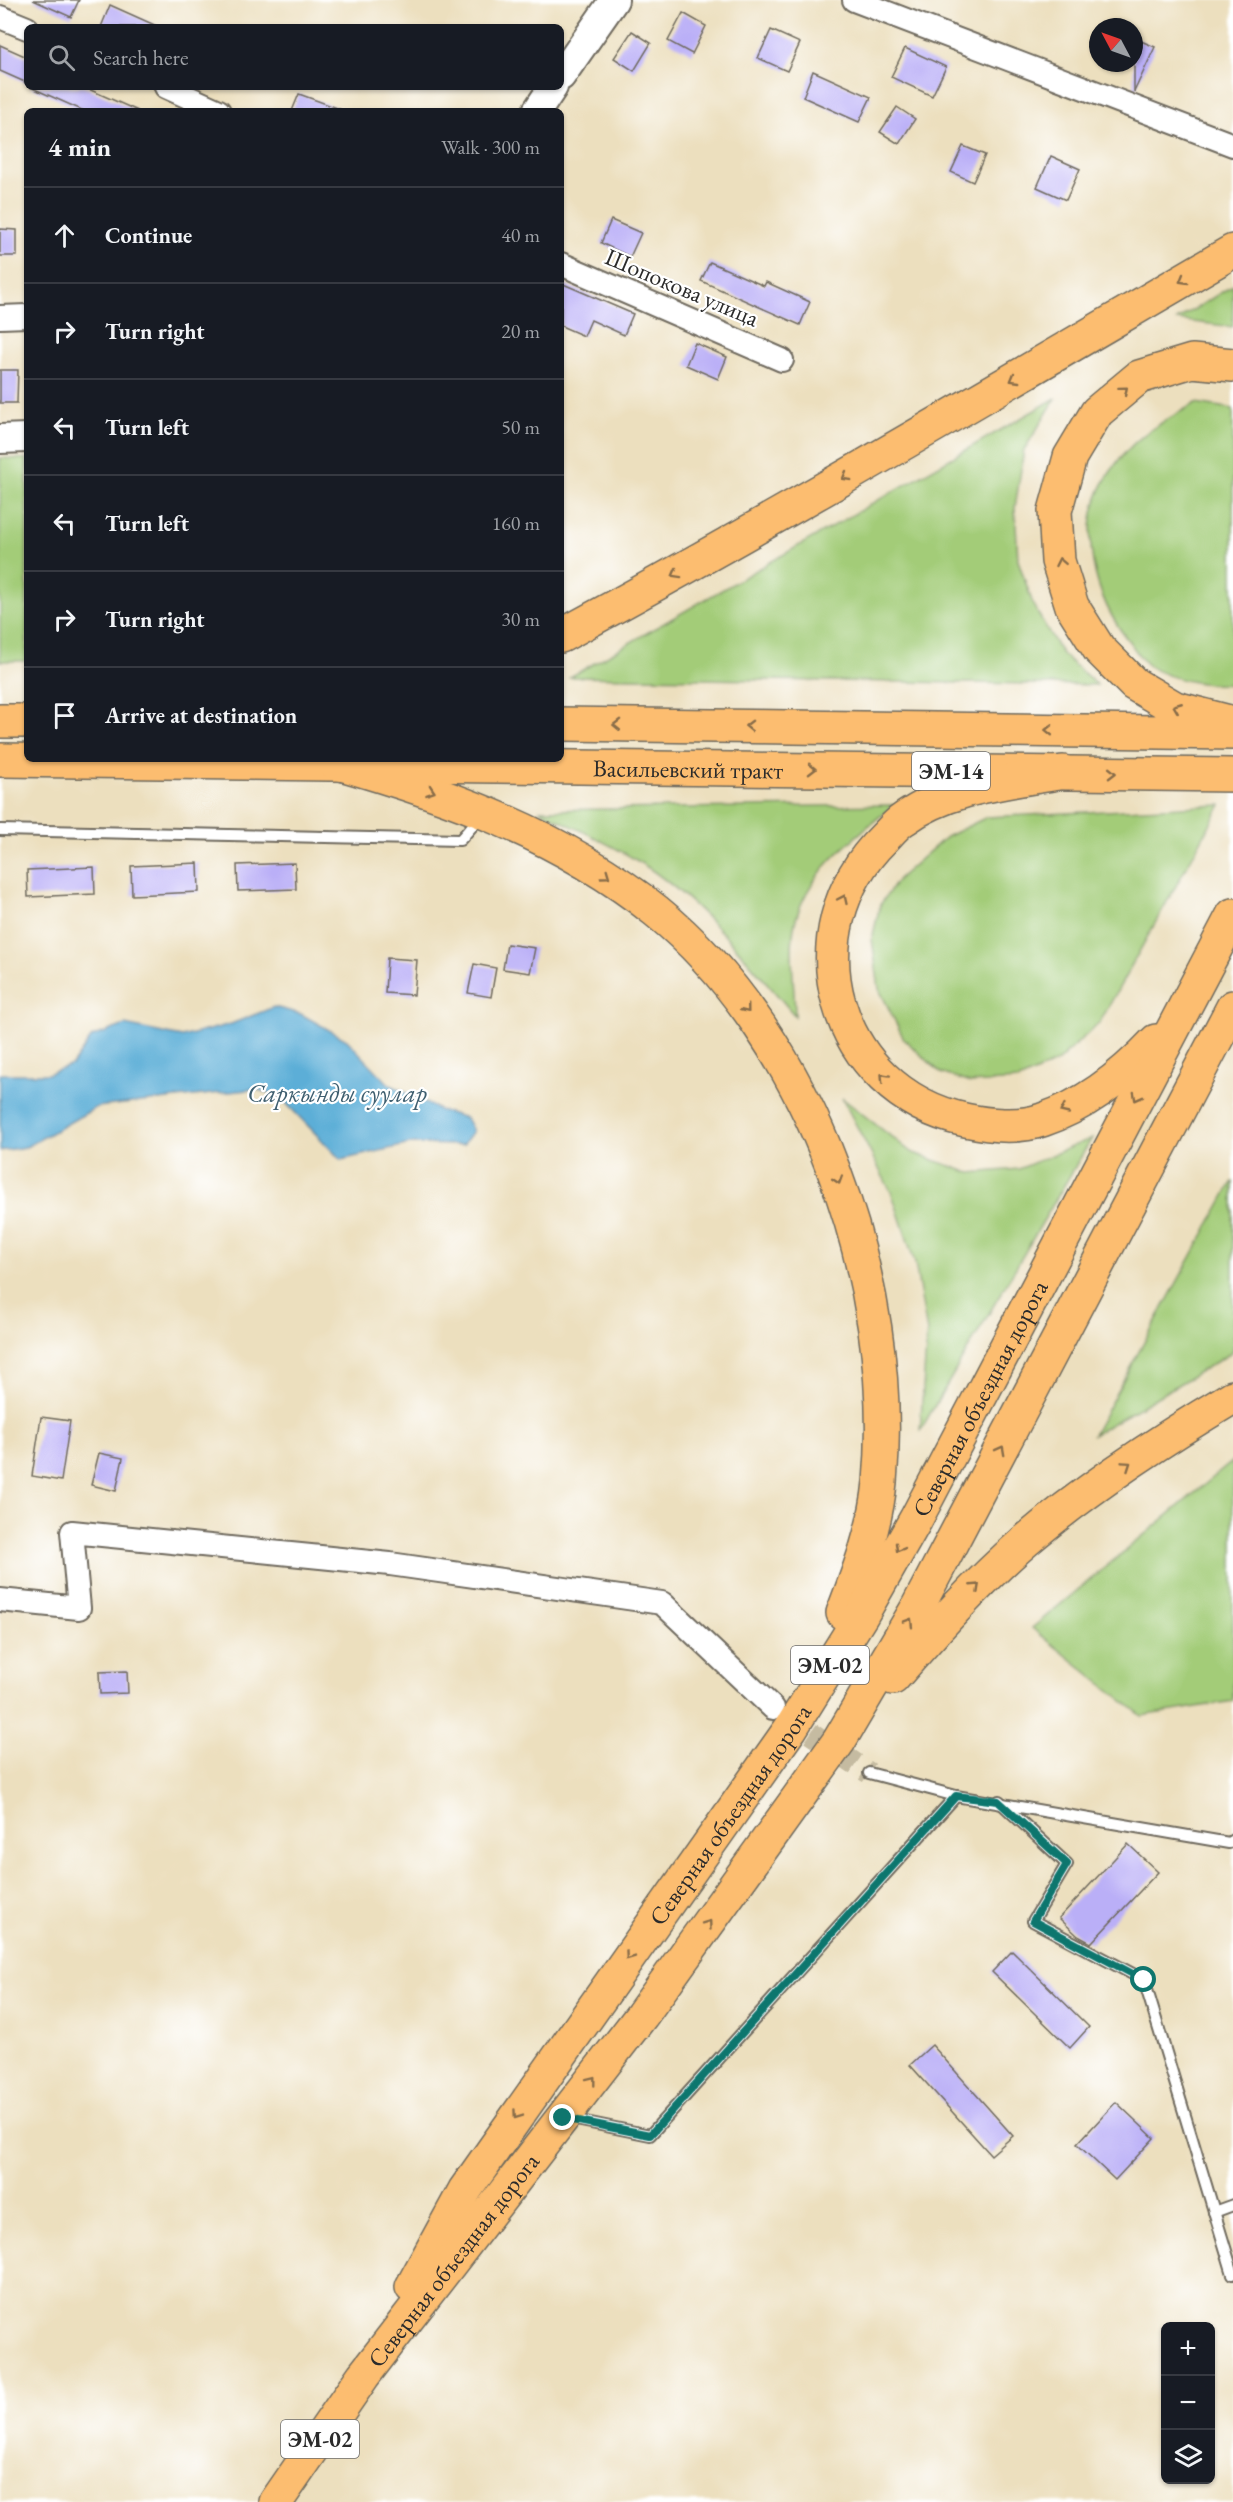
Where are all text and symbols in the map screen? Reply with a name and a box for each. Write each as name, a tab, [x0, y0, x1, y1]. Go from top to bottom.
north arrow	[1089, 18, 1143, 72]
search box	[24, 24, 564, 90]
icon: search	[45, 41, 78, 74]
text: Search here	[93, 43, 188, 72]
text: 4 min	[48, 130, 111, 164]
text: Walk · 300 m	[441, 134, 540, 160]
icon: ahead	[48, 219, 81, 252]
text: Continue	[105, 221, 192, 250]
text: 40 m	[501, 222, 540, 248]
street label: Шопокова улица	[600, 241, 764, 333]
one-way arrow	[1178, 273, 1189, 285]
icon: right	[48, 315, 81, 348]
text: Turn right	[105, 317, 204, 346]
text: 20 m	[501, 318, 540, 344]
one-way arrow	[1010, 372, 1020, 383]
one-way arrow	[1117, 386, 1128, 397]
icon: left	[48, 411, 81, 444]
text: Turn left	[105, 413, 189, 442]
text: 50 m	[501, 414, 540, 440]
one-way arrow	[842, 470, 852, 481]
icon: left	[48, 507, 81, 540]
text: Turn left	[105, 509, 189, 538]
text: 160 m	[492, 510, 540, 536]
one-way arrow	[1054, 557, 1067, 567]
one-way arrow	[672, 566, 683, 578]
icon: right	[48, 603, 81, 636]
text: Turn right	[105, 605, 204, 634]
text: 30 m	[501, 606, 540, 632]
icon: arrive	[48, 699, 81, 732]
text: Arrive at destination	[105, 701, 297, 730]
one-way arrow	[1172, 702, 1183, 714]
one-way arrow	[612, 719, 621, 731]
one-way arrow	[744, 720, 753, 733]
one-way arrow	[1044, 724, 1053, 736]
street label: Васильевский тракт	[593, 752, 783, 785]
road number: ЭМ-14	[912, 752, 990, 790]
one-way arrow	[808, 763, 817, 775]
one-way arrow	[1108, 767, 1117, 779]
one-way arrow	[425, 783, 436, 796]
one-way arrow	[599, 868, 610, 879]
one-way arrow	[836, 895, 848, 906]
one-way arrow	[739, 1002, 750, 1013]
one-way arrow	[880, 1074, 891, 1084]
water label: Саркынды суулар	[247, 1076, 427, 1110]
one-way arrow	[1133, 1091, 1144, 1101]
one-way arrow	[1059, 1102, 1070, 1114]
one-way arrow	[831, 1174, 843, 1185]
street label: Северная объездная дорога	[905, 1274, 1054, 1522]
one-way arrow	[994, 1445, 1005, 1456]
one-way arrow	[1121, 1461, 1132, 1472]
one-way arrow	[895, 1542, 906, 1552]
one-way arrow	[969, 1584, 980, 1595]
one-way arrow	[902, 1618, 913, 1628]
road number: ЭМ-02	[791, 1646, 869, 1684]
street label: Северная объездная дорога	[641, 1698, 818, 1931]
one-way arrow	[701, 1919, 712, 1930]
one-way arrow	[626, 1949, 637, 1960]
route start	[1130, 1966, 1156, 1992]
one-way arrow	[585, 2076, 596, 2087]
route end	[549, 2104, 575, 2130]
one-way arrow	[513, 2108, 524, 2119]
street label: Северная объездная дорога	[360, 2146, 546, 2373]
map controls	[1161, 2322, 1215, 2484]
button: +	[1161, 2322, 1215, 2376]
button: −	[1161, 2376, 1215, 2430]
road number: ЭМ-02	[281, 2420, 359, 2458]
button: layers	[1161, 2430, 1215, 2484]

